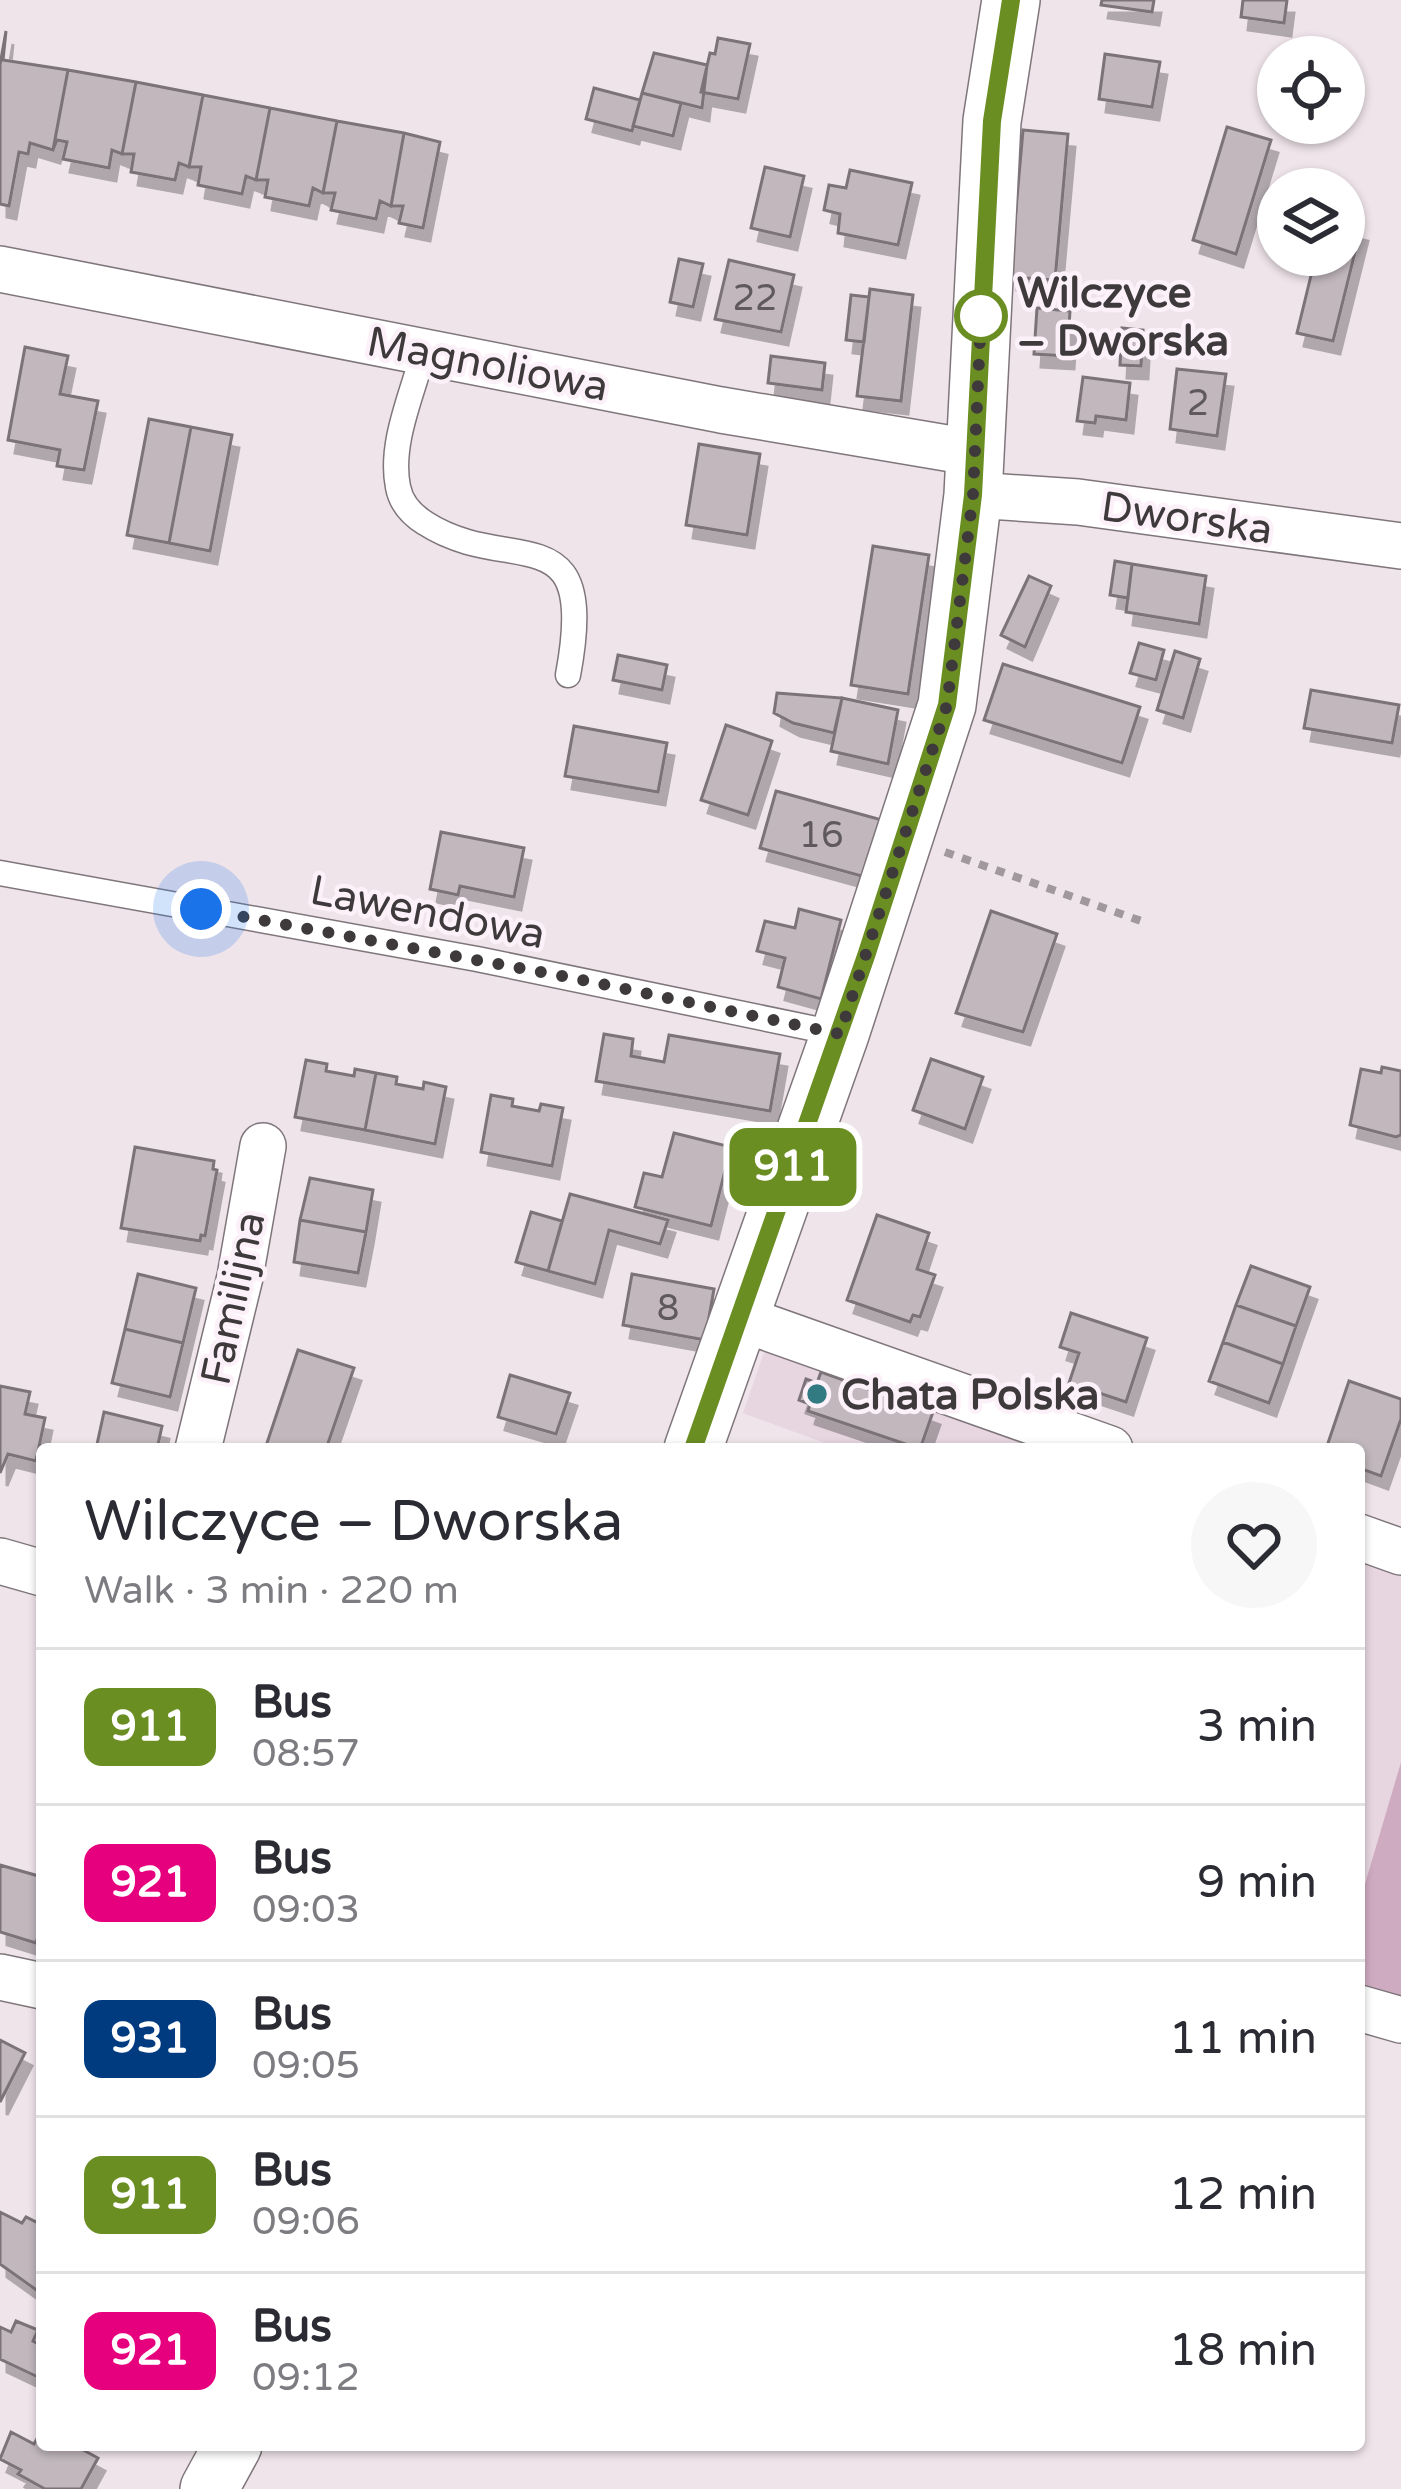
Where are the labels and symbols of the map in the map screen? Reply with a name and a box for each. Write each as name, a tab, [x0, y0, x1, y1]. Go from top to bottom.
place label: Wilczyce – Dworska	[1017, 268, 1229, 367]
house number: 22	[732, 277, 778, 320]
marker: Wilczyce – Dworska	[956, 291, 1006, 341]
street label: Magnoliowa	[363, 316, 613, 413]
house number: 2	[1187, 382, 1209, 425]
street label: Dworska	[1098, 481, 1276, 556]
house number: 16	[798, 814, 844, 857]
street label: Lawendowa	[306, 865, 549, 960]
your location	[171, 879, 231, 939]
line badge: 911	[724, 1128, 862, 1206]
street label: Familijna	[190, 1207, 277, 1390]
house number: 8	[657, 1287, 679, 1330]
place label: Chata Polska	[841, 1370, 1099, 1421]
marker: Chata Polska	[804, 1381, 830, 1407]

